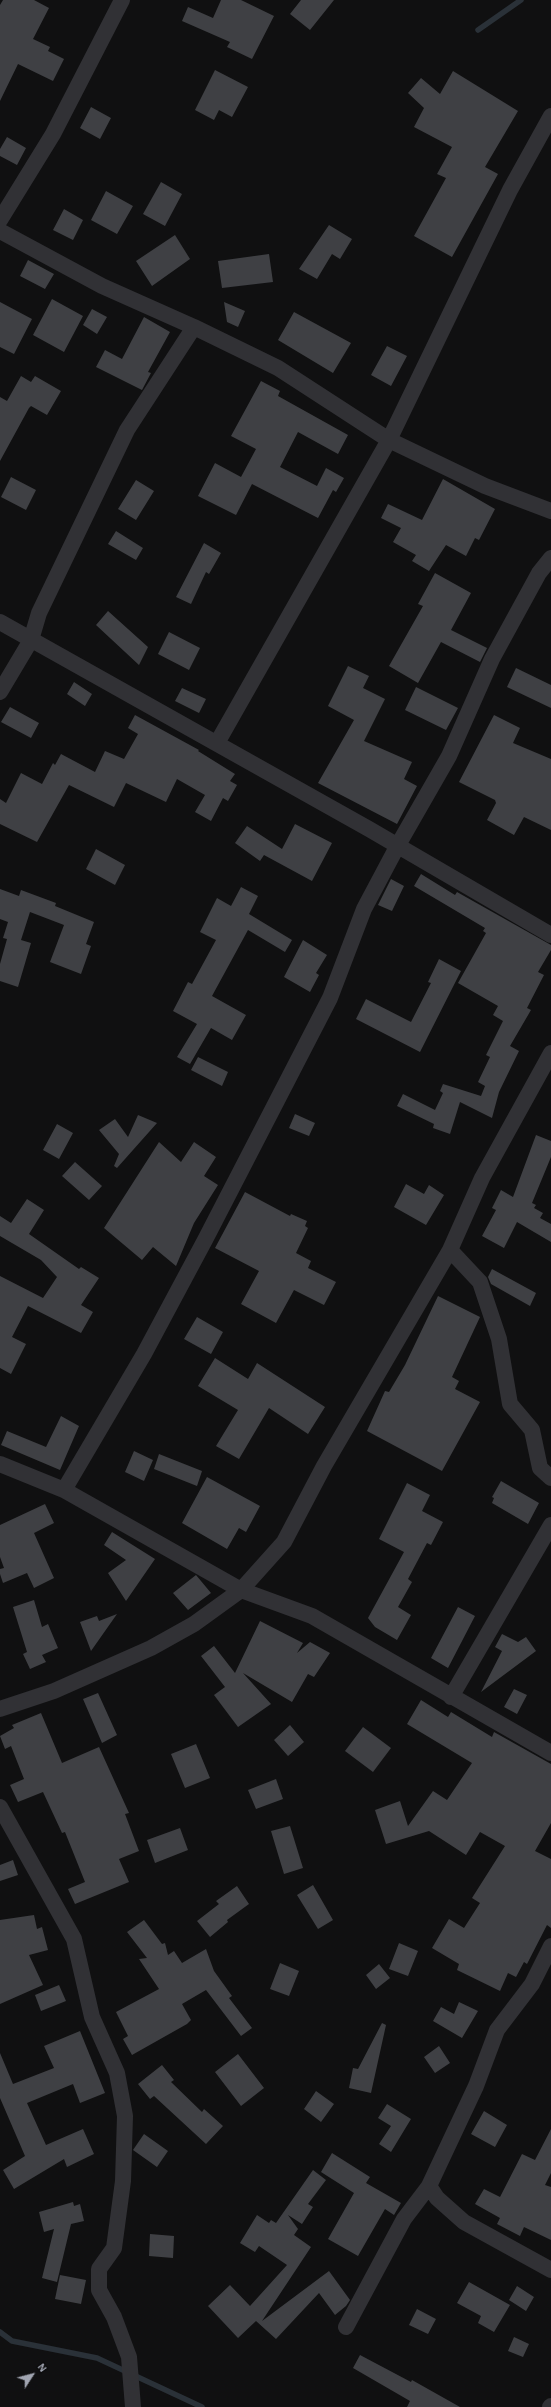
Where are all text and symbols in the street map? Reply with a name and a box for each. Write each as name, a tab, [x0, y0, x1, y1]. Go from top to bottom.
north arrow	[12, 2355, 52, 2395]
text: N	[35, 2361, 49, 2374]

